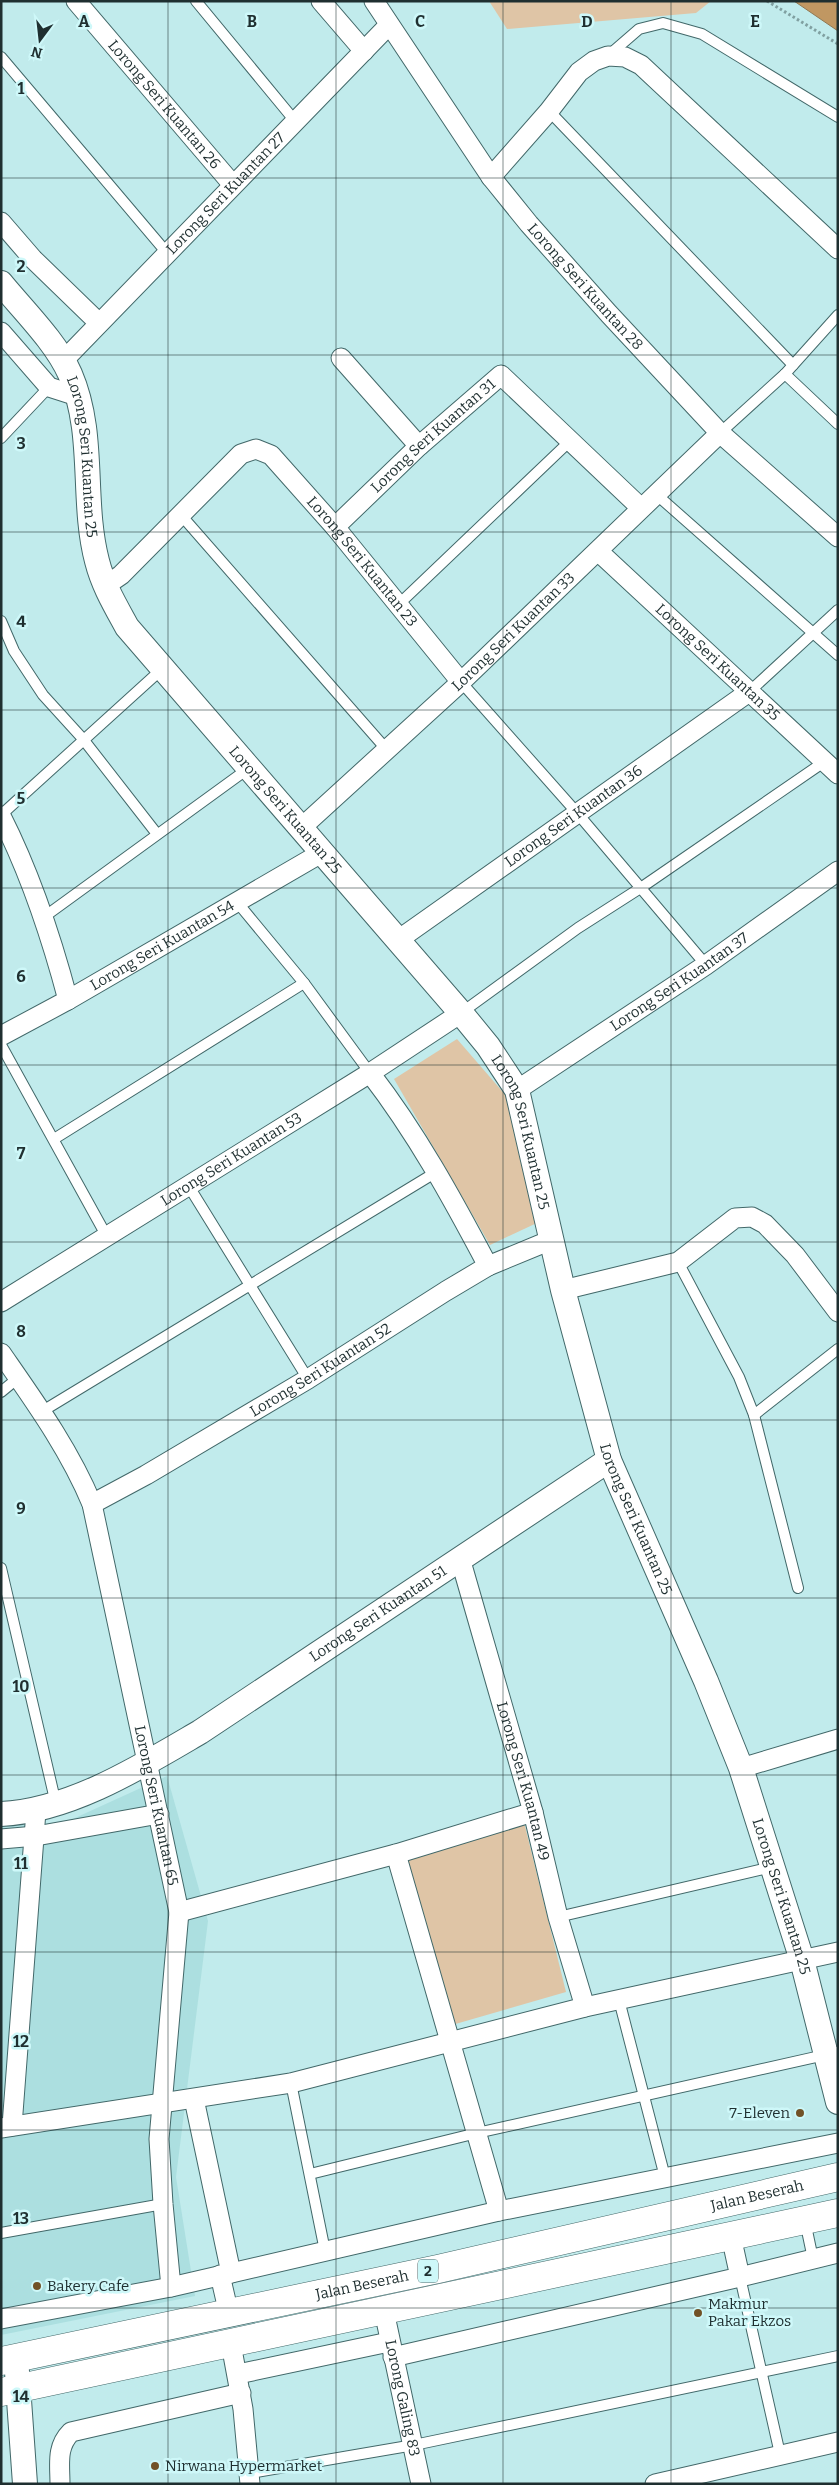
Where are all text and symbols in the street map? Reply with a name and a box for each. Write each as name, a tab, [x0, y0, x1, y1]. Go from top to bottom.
text: A	[78, 12, 90, 31]
text: B	[247, 12, 257, 31]
text: C	[415, 12, 425, 31]
text: D	[581, 12, 593, 31]
text: E	[750, 12, 760, 31]
north arrow	[15, 15, 65, 65]
street label: Lorong Seri Kuantan 26	[104, 36, 224, 173]
text: N	[29, 42, 44, 62]
text: 1	[18, 79, 25, 98]
street label: Lorong Seri Kuantan 27	[163, 129, 289, 258]
street label: Lorong Seri Kuantan 28	[524, 220, 647, 354]
text: 2	[16, 257, 26, 276]
street label: Lorong Seri Kuantan 25	[63, 373, 101, 539]
street label: Lorong Seri Kuantan 31	[367, 375, 499, 496]
text: 3	[16, 434, 26, 453]
street label: Lorong Seri Kuantan 23	[303, 493, 421, 630]
street label: Lorong Seri Kuantan 33	[448, 569, 578, 695]
street label: Lorong Seri Kuantan 35	[652, 600, 784, 724]
text: 4	[16, 612, 26, 631]
street label: Lorong Seri Kuantan 25	[225, 742, 345, 877]
street label: Lorong Seri Kuantan 36	[501, 761, 646, 871]
text: 5	[17, 789, 26, 808]
street label: Lorong Seri Kuantan 54	[87, 896, 238, 994]
street label: Lorong Seri Kuantan 37	[607, 928, 752, 1035]
text: 6	[16, 967, 26, 986]
street label: Lorong Seri Kuantan 25	[487, 1051, 553, 1212]
street label: Lorong Seri Kuantan 53	[157, 1108, 305, 1210]
text: 7	[17, 1144, 26, 1163]
street label: Lorong Seri Kuantan 52	[247, 1319, 394, 1420]
text: 8	[16, 1322, 26, 1341]
street label: Lorong Seri Kuantan 25	[596, 1442, 676, 1598]
text: 9	[16, 1499, 26, 1518]
street label: Lorong Seri Kuantan 51	[306, 1562, 450, 1666]
text: 10	[12, 1677, 30, 1696]
street label: Lorong Seri Kuantan 49	[493, 1700, 553, 1863]
street label: Lorong Seri Kuantan 65	[130, 1724, 182, 1887]
street label: Lorong Seri Kuantan 25	[749, 1816, 814, 1976]
text: 11	[14, 1854, 28, 1873]
text: 12	[13, 2032, 29, 2051]
place label: 7-Eleven	[729, 2104, 790, 2122]
marker: 7-Eleven	[794, 2107, 806, 2119]
street label: Jalan Beserah	[708, 2176, 806, 2215]
text: 13	[13, 2209, 29, 2228]
road number: 2	[418, 2260, 438, 2282]
street label: Jalan Beserah	[313, 2266, 411, 2304]
place label: Bakery Cafe	[47, 2277, 129, 2295]
marker: Bakery Cafe	[31, 2280, 43, 2292]
place label: Makmur Pakar Ekzos	[708, 2295, 791, 2330]
marker: Makmur Pakar Ekzos	[692, 2307, 704, 2319]
street label: Lorong Galing 83	[381, 2338, 424, 2458]
text: 14	[13, 2387, 30, 2406]
place label: Nirwana Hypermarket	[165, 2457, 323, 2475]
marker: Nirwana Hypermarket	[149, 2460, 161, 2472]

